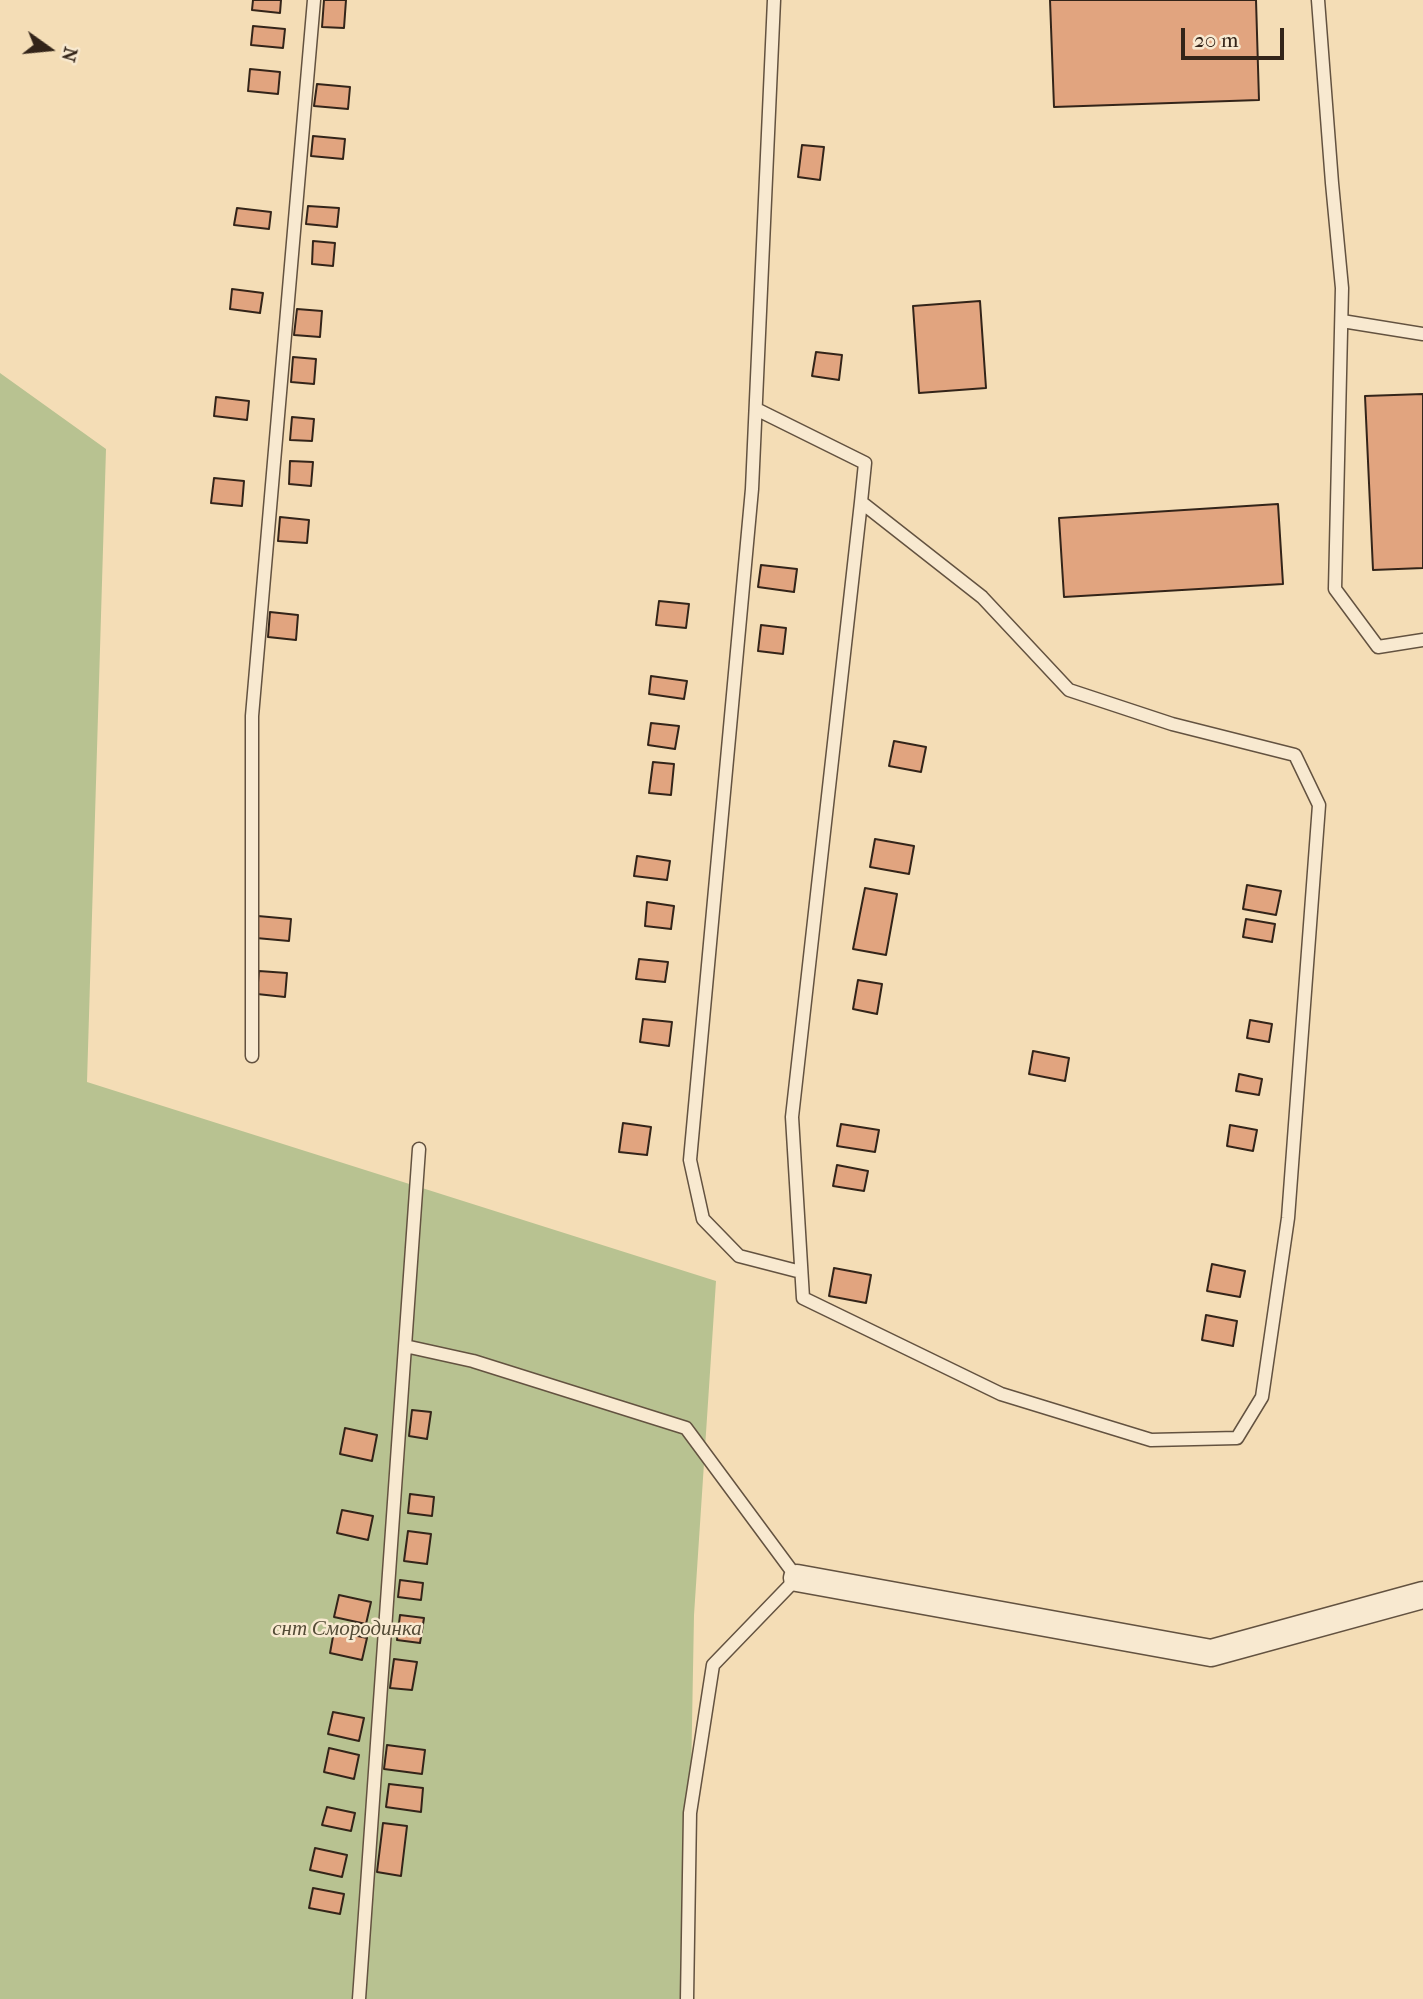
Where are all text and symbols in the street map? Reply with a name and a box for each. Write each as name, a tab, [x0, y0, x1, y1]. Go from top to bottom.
north arrow	[14, 14, 84, 84]
scale bar	[1185, 14, 1288, 58]
text: 20 m	[1194, 28, 1238, 52]
text: N	[57, 45, 82, 64]
park label: снт Смородинка	[272, 1617, 422, 1643]

